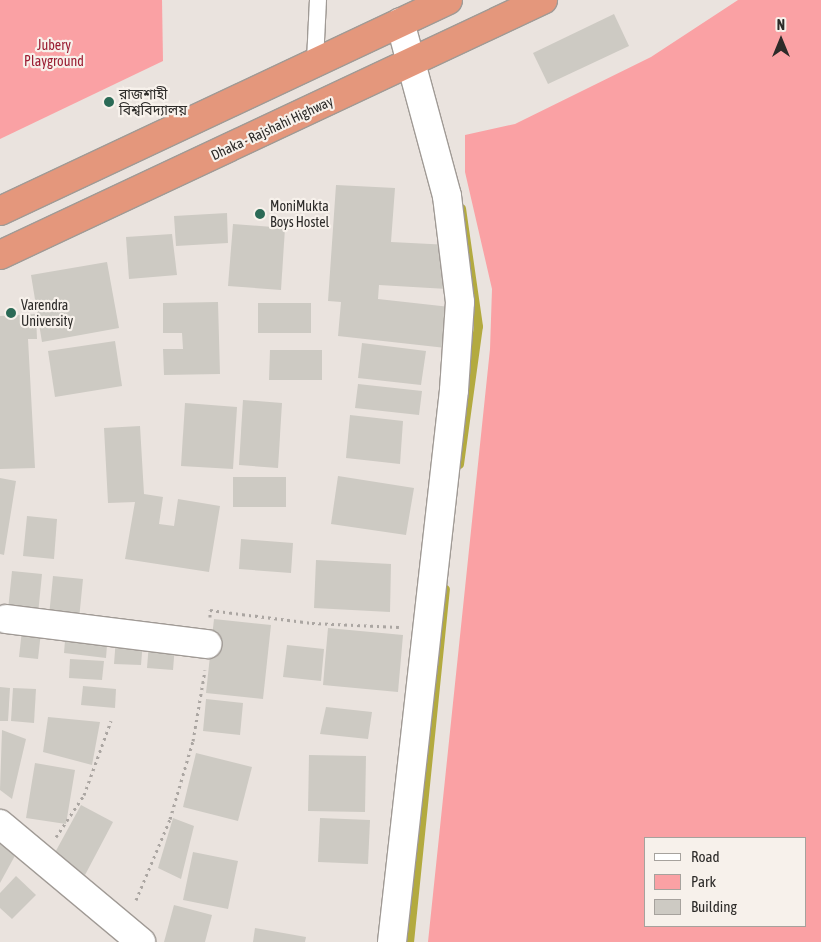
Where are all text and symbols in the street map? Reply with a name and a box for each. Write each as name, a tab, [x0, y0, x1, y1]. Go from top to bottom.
north arrow	[756, 15, 806, 65]
text: N	[777, 17, 785, 33]
park label: Jubery Playground	[24, 37, 84, 70]
place label: রাজশাহী বিশ্ববিদ্যালয়	[119, 86, 187, 118]
street label: Dhaka - Rajshahi Highway	[208, 92, 336, 164]
marker: রাজশাহী বিশ্ববিদ্যালয়	[103, 96, 115, 108]
place label: MoniMukta Boys Hostel	[270, 198, 329, 230]
marker: MoniMukta Boys Hostel	[254, 208, 266, 220]
place label: Varendra University	[21, 297, 73, 330]
marker: Varendra University	[5, 307, 17, 319]
legend	[644, 837, 806, 927]
text: Road	[691, 848, 720, 865]
text: Park	[691, 873, 716, 890]
text: Building	[691, 898, 737, 915]

